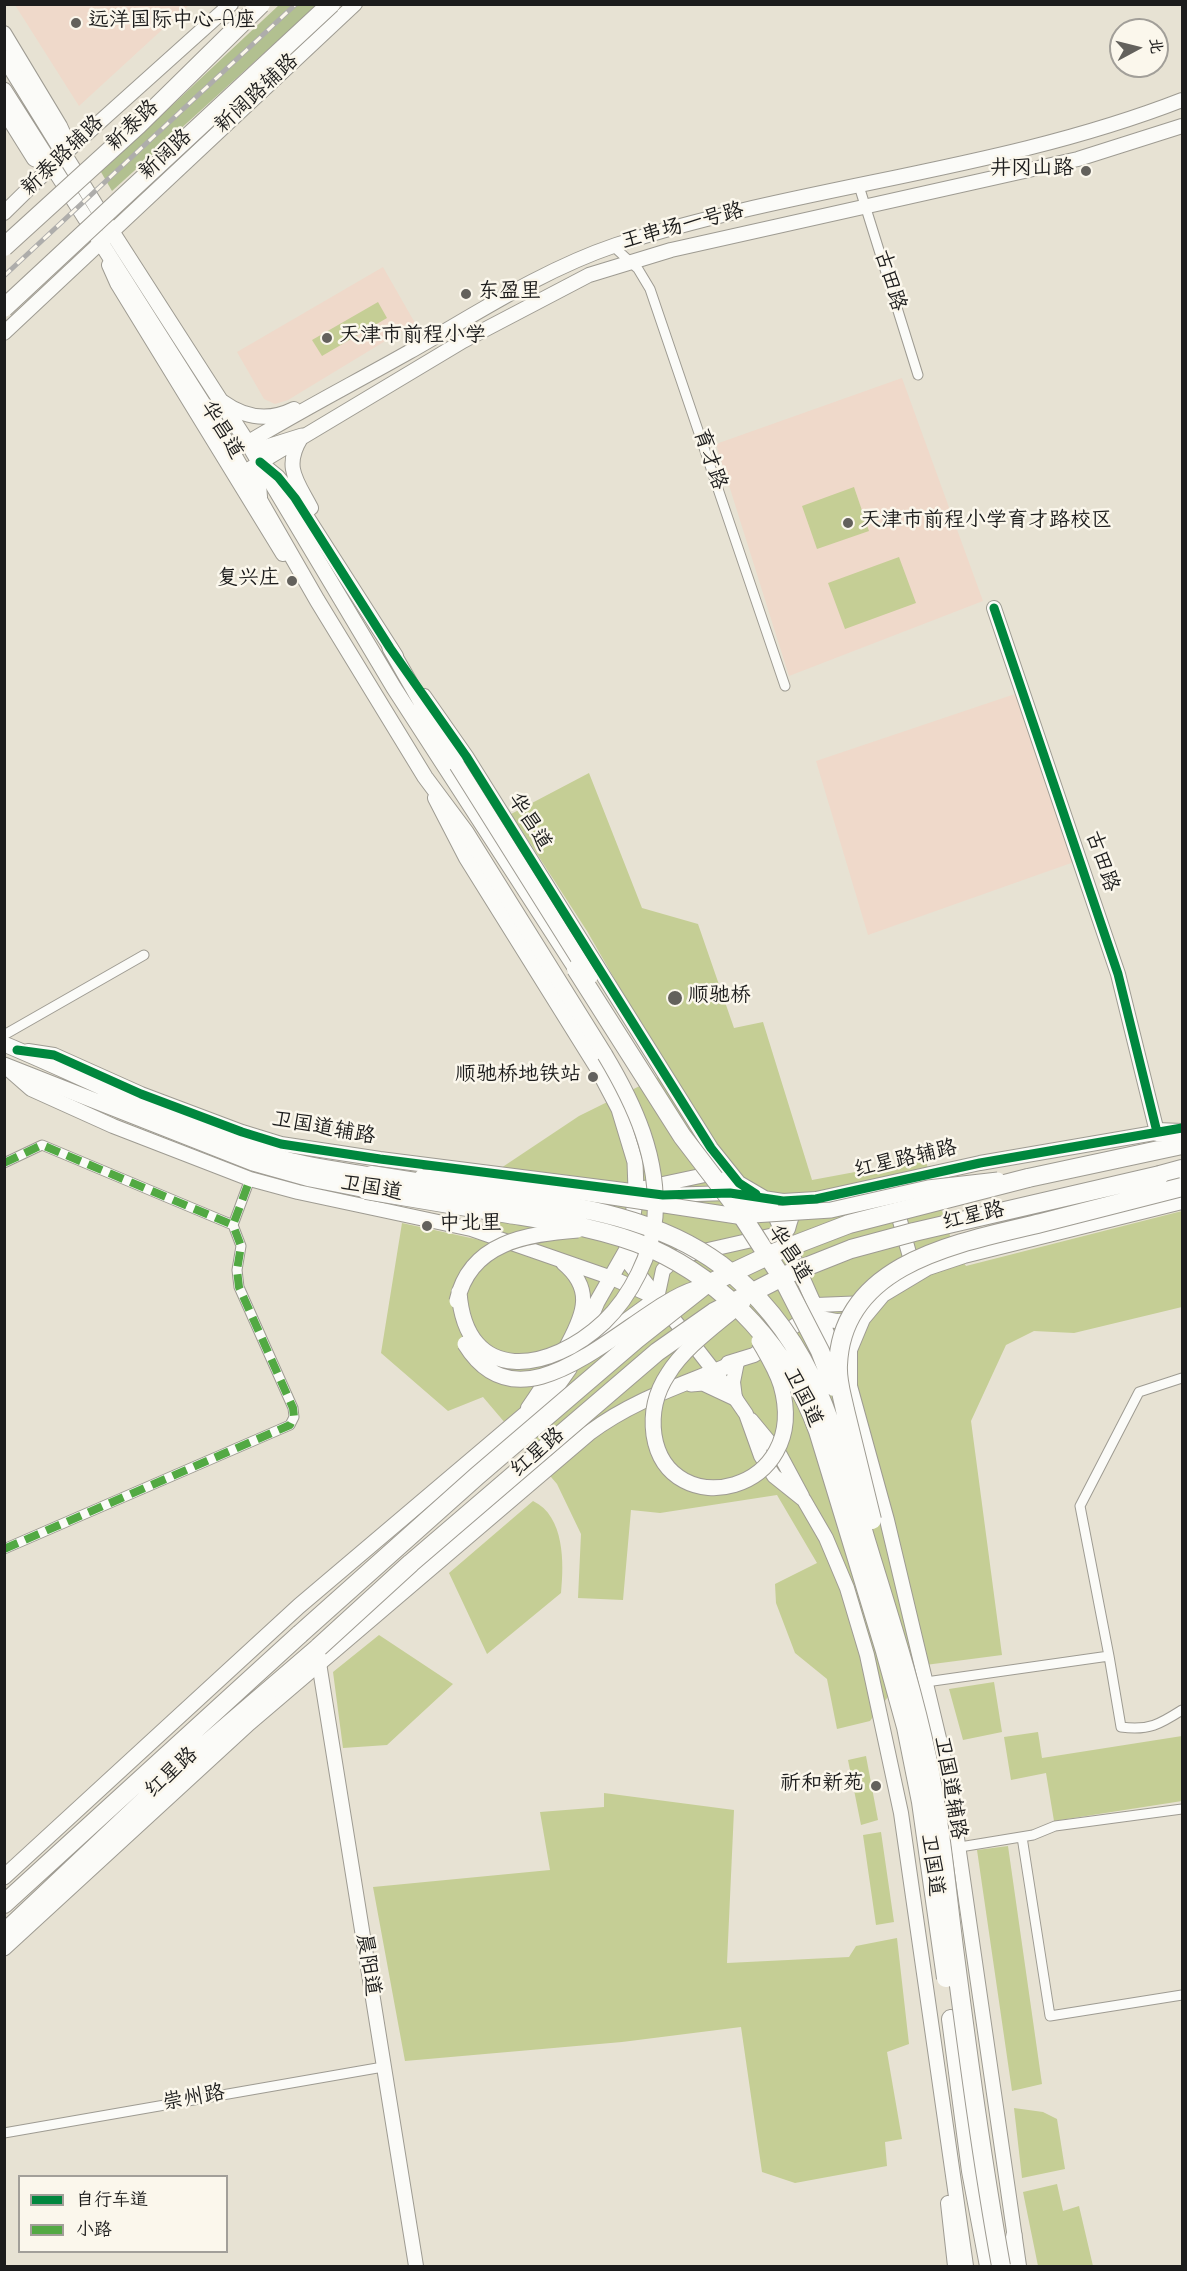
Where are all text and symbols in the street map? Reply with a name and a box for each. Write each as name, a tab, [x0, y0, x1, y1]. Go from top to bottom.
place label: 远洋国际中心-A座	[88, 10, 256, 36]
marker: 远洋国际中心-A座	[69, 16, 83, 30]
north arrow	[1109, 18, 1169, 78]
text: 北	[1142, 37, 1168, 55]
street label: 新阔路辅路	[211, 50, 305, 140]
street label: 新泰路	[103, 96, 165, 158]
street label: 新泰路辅路	[17, 111, 111, 203]
street label: 新阔路	[135, 125, 199, 187]
place label: 井冈山路	[990, 158, 1074, 184]
marker: 井冈山路	[1079, 164, 1093, 178]
street label: 王串场一号路	[619, 200, 747, 256]
street label: 古田路	[867, 247, 909, 315]
place label: 东盈里	[478, 281, 541, 307]
marker: 东盈里	[459, 287, 473, 301]
place label: 天津市前程小学	[339, 325, 486, 351]
marker: 天津市前程小学	[320, 331, 334, 345]
street label: 华昌道	[193, 398, 247, 464]
street label: 育才路	[686, 426, 730, 494]
place label: 天津市前程小学育才路校区	[860, 510, 1112, 536]
marker: 天津市前程小学育才路校区	[841, 516, 855, 530]
place label: 复兴庄	[217, 568, 280, 594]
marker: 复兴庄	[285, 574, 299, 588]
street label: 华昌道	[501, 790, 555, 856]
street label: 古田路	[1078, 828, 1122, 896]
place label: 顺驰桥	[688, 985, 751, 1011]
marker: 顺驰桥	[666, 989, 684, 1007]
place label: 顺驰桥地铁站	[455, 1064, 581, 1090]
marker: 顺驰桥地铁站	[586, 1070, 600, 1084]
street label: 卫国道辅路	[269, 1108, 377, 1152]
street label: 红星路辅路	[852, 1137, 960, 1185]
street label: 卫国道	[338, 1172, 404, 1208]
street label: 红星路	[940, 1199, 1008, 1237]
place label: 中北里	[439, 1213, 502, 1239]
marker: 中北里	[420, 1219, 434, 1233]
street label: 华昌道	[761, 1222, 815, 1288]
street label: 卫国道	[776, 1364, 826, 1432]
street label: 红星路	[507, 1424, 571, 1484]
street label: 卫国道辅路	[926, 1734, 970, 1842]
street label: 红星路	[141, 1743, 205, 1805]
place label: 祈和新苑	[780, 1773, 864, 1799]
marker: 祈和新苑	[869, 1779, 883, 1793]
street label: 卫国道	[913, 1832, 947, 1898]
street label: 晨阳道	[349, 1932, 383, 1998]
street label: 崇州路	[161, 2082, 227, 2118]
legend	[18, 2175, 228, 2253]
text: 自行车道	[76, 2188, 148, 2214]
text: 小路	[76, 2218, 112, 2244]

